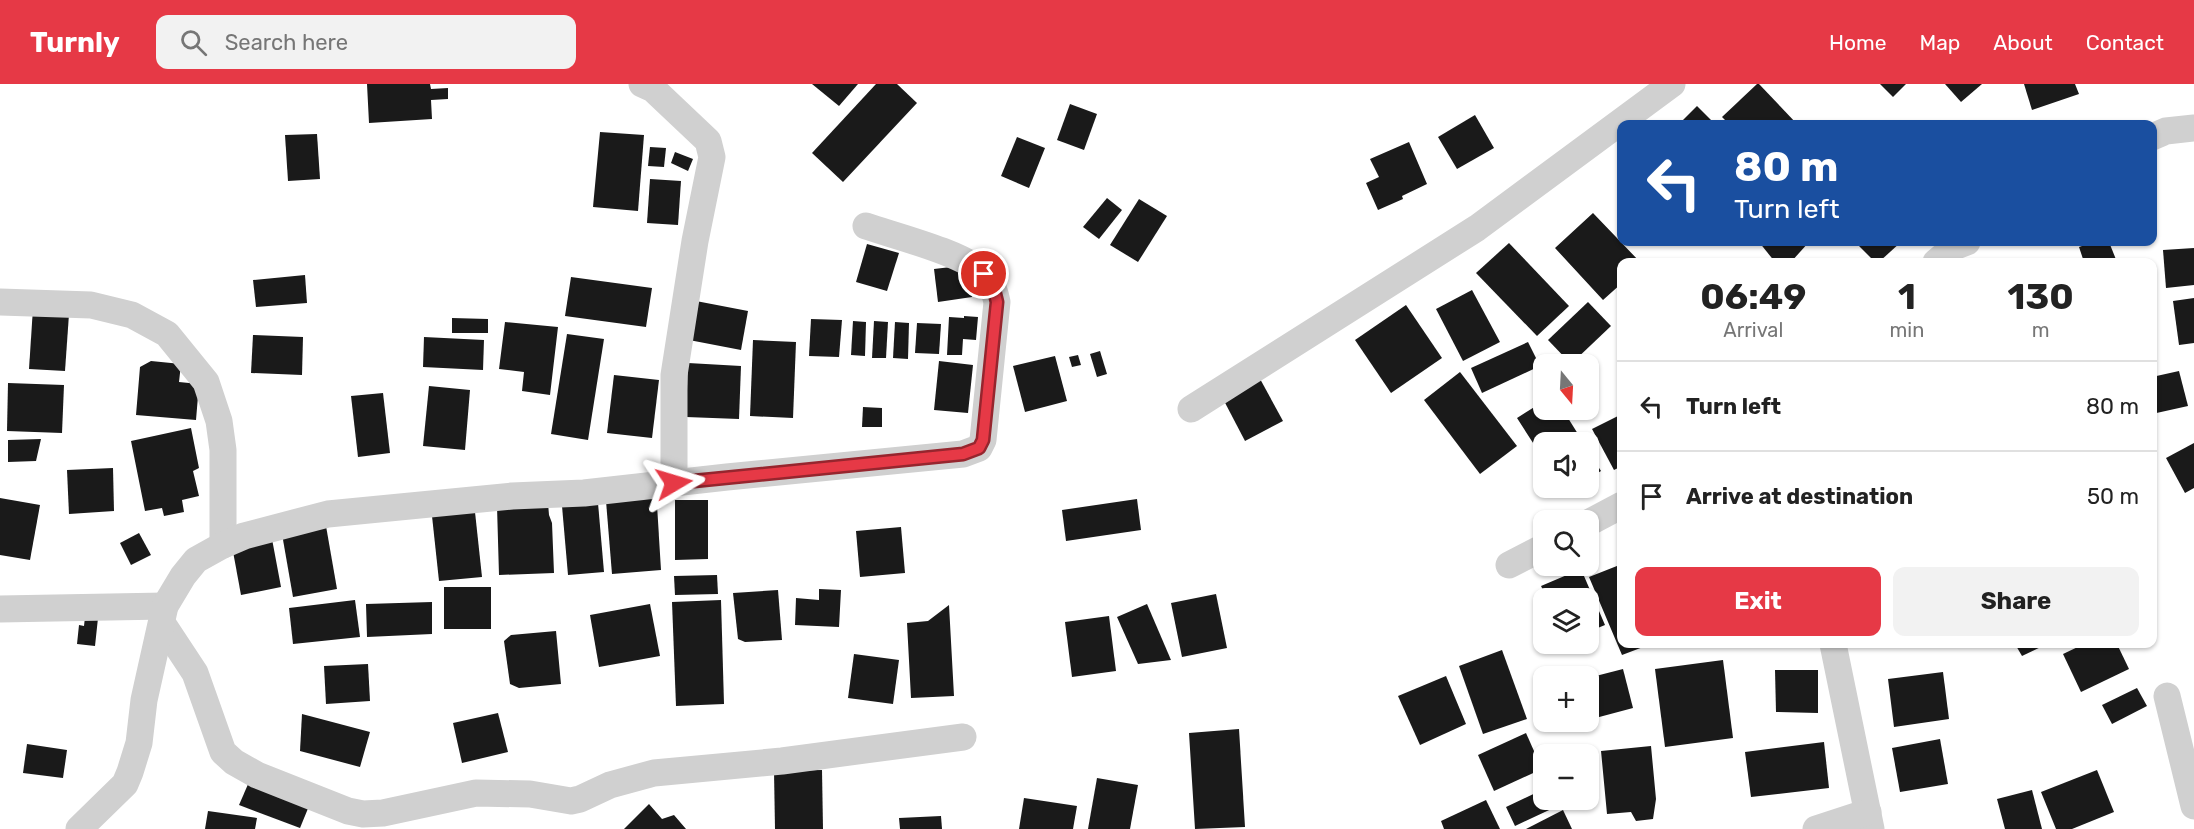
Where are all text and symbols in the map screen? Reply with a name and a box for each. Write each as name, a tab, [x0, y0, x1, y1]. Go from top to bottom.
search box	[156, 15, 576, 69]
text: Turnly	[30, 26, 120, 59]
icon: search	[177, 26, 210, 59]
text: Search here	[225, 29, 348, 56]
text: Home	[1829, 30, 1886, 55]
text: Map	[1919, 30, 1960, 55]
text: About	[1993, 30, 2053, 55]
text: Contact	[2086, 30, 2164, 55]
text: 80 m	[1734, 142, 1838, 192]
icon: left	[1635, 144, 1713, 222]
text: Turn left	[1734, 193, 1839, 225]
pin	[958, 248, 1009, 299]
icon: arrive	[967, 257, 1000, 290]
text: 06:49	[1700, 275, 1806, 318]
text: 1	[1898, 275, 1916, 318]
text: 130	[2008, 275, 2074, 318]
text: Arrival	[1723, 318, 1783, 342]
text: min	[1890, 318, 1924, 342]
text: m	[2032, 318, 2050, 342]
north arrow	[1533, 354, 1599, 420]
map controls	[1533, 354, 1599, 810]
icon: left	[1635, 390, 1668, 423]
text: Turn left	[1686, 393, 1781, 420]
text: 80 m	[2086, 393, 2139, 420]
button: sound	[1533, 432, 1599, 498]
position arrow	[642, 451, 706, 515]
icon: arrive	[1635, 480, 1668, 513]
text: Arrive at destination	[1686, 483, 1913, 510]
text: 50 m	[2087, 483, 2139, 510]
button: search	[1533, 510, 1599, 576]
button: Exit	[1635, 567, 1881, 636]
button: Share	[1893, 567, 2139, 636]
button: layers	[1533, 588, 1599, 654]
button: +	[1533, 666, 1599, 732]
button: −	[1533, 744, 1599, 810]

